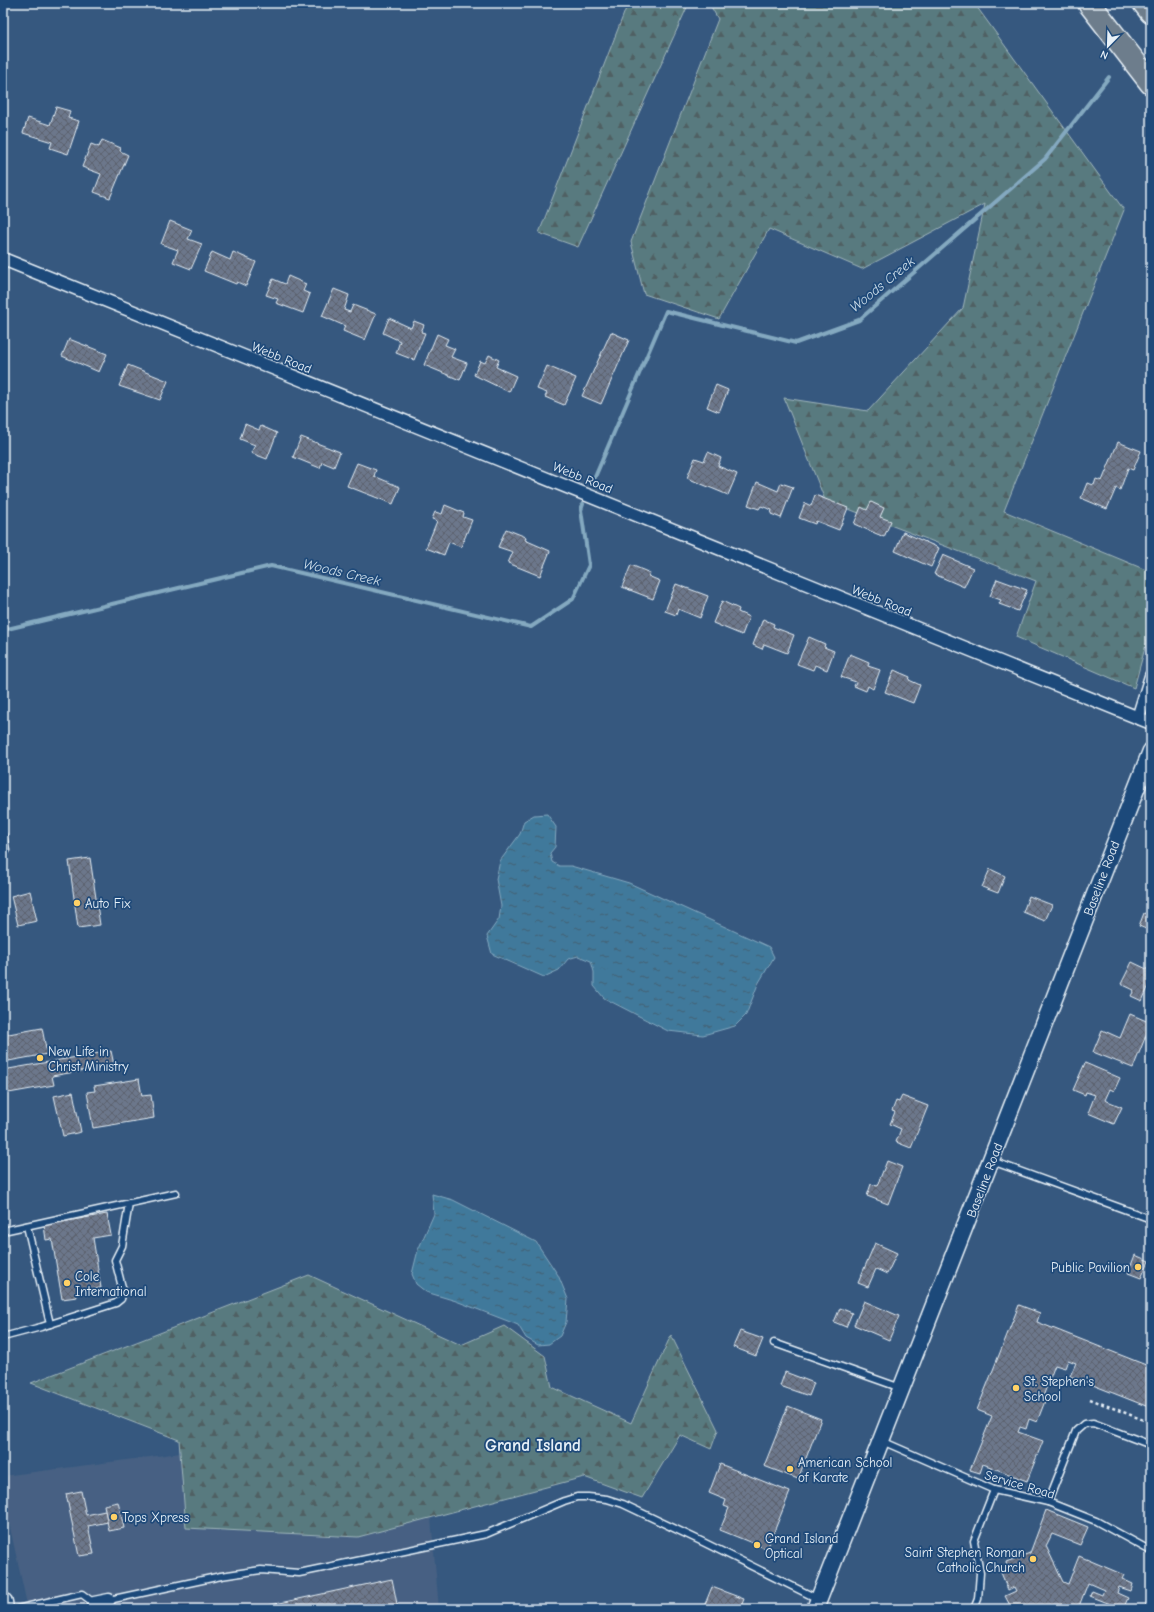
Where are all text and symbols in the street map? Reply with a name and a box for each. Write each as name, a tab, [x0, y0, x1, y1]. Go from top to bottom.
north arrow	[1088, 26, 1128, 66]
text: N	[1098, 47, 1110, 62]
water label: Woods Creek	[846, 253, 918, 316]
street label: Webb Road	[250, 339, 314, 376]
street label: Webb Road	[551, 459, 615, 496]
water label: Woods Creek	[302, 555, 382, 590]
street label: Webb Road	[850, 582, 914, 619]
street label: Baseline Road	[1080, 839, 1123, 918]
place label: Auto Fix	[85, 896, 131, 911]
marker: Auto Fix	[72, 898, 82, 908]
place label: New Life in Christ Ministry	[48, 1044, 129, 1074]
marker: New Life in Christ Ministry	[35, 1053, 45, 1063]
street label: Baseline Road	[963, 1141, 1006, 1220]
place label: Public Pavilion	[1051, 1260, 1130, 1275]
marker: Public Pavilion	[1133, 1262, 1143, 1272]
place label: Cole International	[75, 1269, 147, 1299]
marker: Cole International	[62, 1278, 72, 1288]
place label: St. Stephen's School	[1024, 1374, 1094, 1404]
marker: St. Stephen's School	[1011, 1383, 1021, 1393]
district label: Grand Island	[485, 1436, 581, 1455]
place label: American School of Karate	[798, 1455, 892, 1485]
marker: American School of Karate	[785, 1464, 795, 1474]
street label: Service Road	[983, 1467, 1057, 1502]
place label: Tops Xpress	[122, 1510, 189, 1525]
marker: Tops Xpress	[109, 1512, 119, 1522]
place label: Grand Island Optical	[765, 1531, 839, 1561]
marker: Grand Island Optical	[752, 1540, 762, 1550]
place label: Saint Stephen Roman Catholic Church	[905, 1545, 1025, 1575]
marker: Saint Stephen Roman Catholic Church	[1028, 1554, 1038, 1564]

